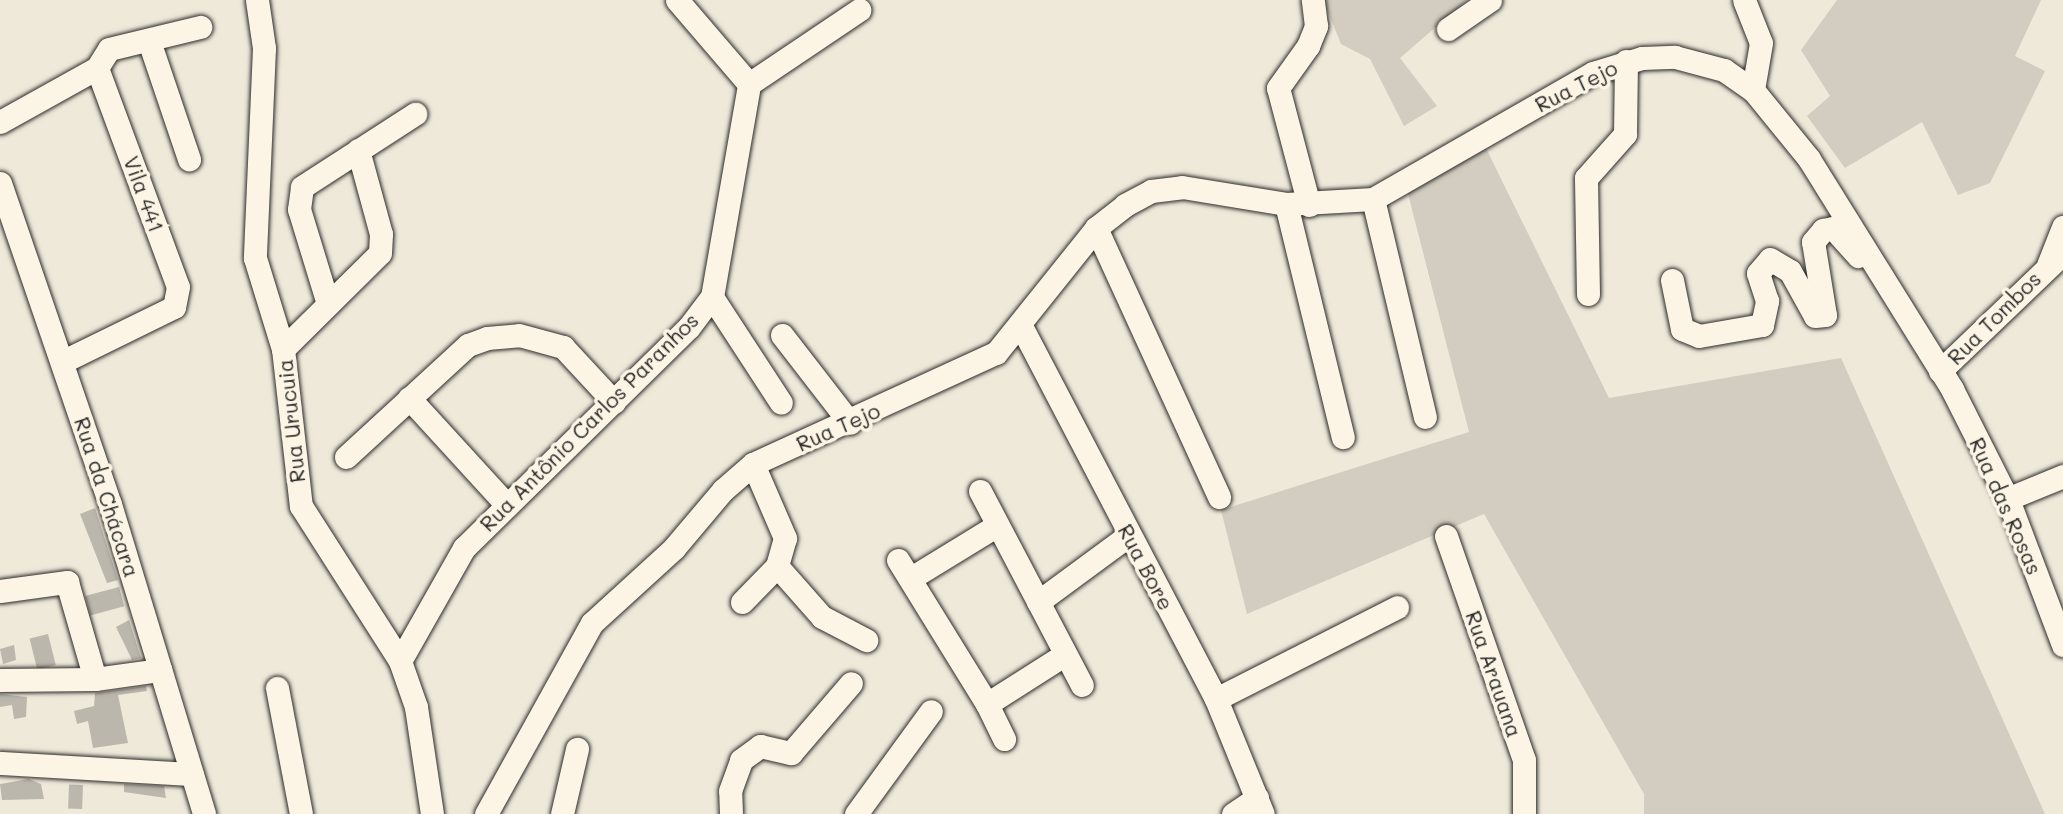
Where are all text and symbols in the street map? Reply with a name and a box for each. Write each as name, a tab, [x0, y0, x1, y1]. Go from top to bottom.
street label: Rua Tejo	[1531, 55, 1621, 117]
street label: Vila 441	[119, 153, 169, 235]
street label: Rua Tombos	[1942, 266, 2046, 370]
street label: Rua Antônio Carlos Paranhos	[474, 307, 704, 537]
street label: Rua Urucuia	[272, 358, 310, 484]
street label: Rua Tejo	[792, 397, 884, 457]
street label: Rua da Chácara	[69, 414, 145, 580]
street label: Rua das Rosas	[1964, 434, 2048, 578]
street label: Rua Bore	[1113, 520, 1179, 614]
street label: Rua Arauana	[1461, 607, 1527, 741]

